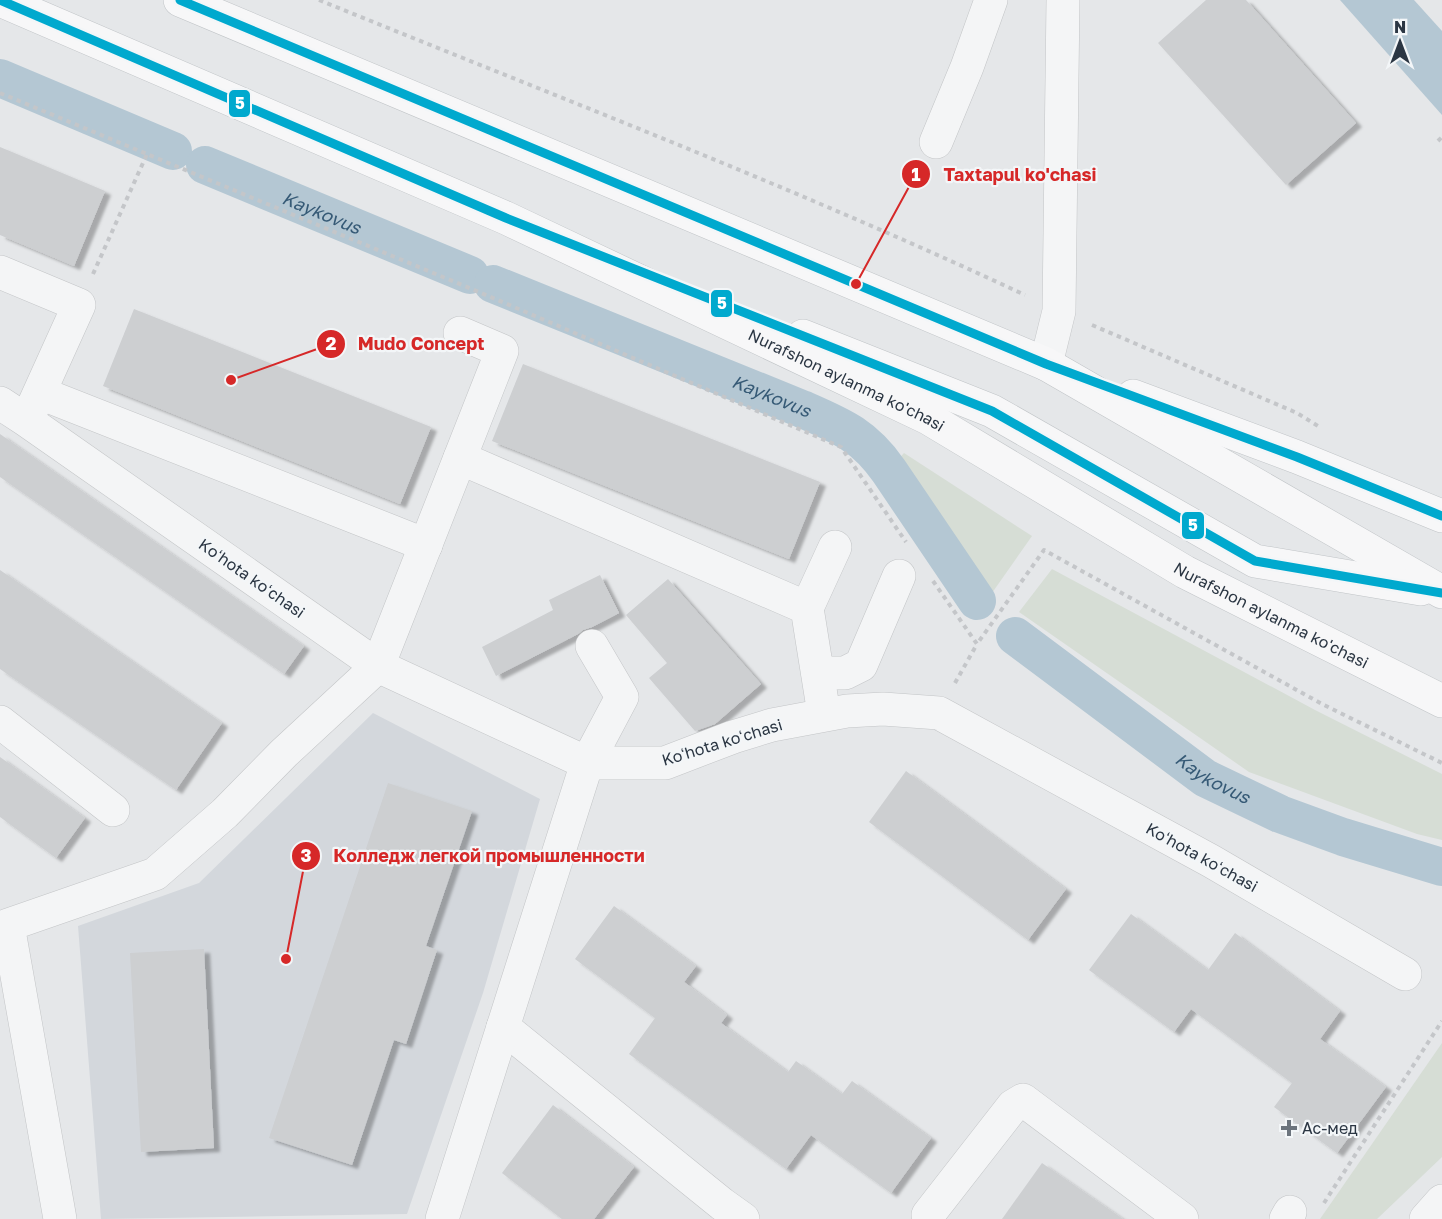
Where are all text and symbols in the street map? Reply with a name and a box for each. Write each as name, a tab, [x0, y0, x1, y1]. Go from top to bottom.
north arrow	[1370, 12, 1430, 72]
text: N	[1394, 17, 1406, 37]
line badge: 5	[228, 89, 251, 118]
text: 5	[235, 93, 245, 113]
callout: Taxtapul ko'chasi	[901, 156, 1108, 192]
text: 1	[911, 163, 921, 185]
text: Taxtapul ko'chasi	[944, 163, 1097, 185]
water label: Kaykovus	[279, 186, 366, 239]
line badge: 5	[710, 289, 733, 318]
text: 5	[717, 293, 727, 313]
street label: Nurafshon aylanma ko'chasi	[745, 324, 948, 436]
callout: Mudo Concept	[316, 326, 496, 362]
text: 2	[326, 332, 337, 354]
text: Mudo Concept	[358, 332, 484, 354]
water label: Kaykovus	[729, 370, 816, 422]
line badge: 5	[1181, 511, 1205, 540]
text: 5	[1188, 515, 1198, 535]
street label: Koʻhota koʻchasi	[195, 534, 309, 622]
street label: Nurafshon aylanma ko'chasi	[1170, 558, 1372, 673]
street label: Koʻhota koʻchasi	[659, 714, 785, 770]
water label: Kaykovus	[1171, 748, 1255, 809]
street label: Koʻhota koʻchasi	[1142, 818, 1262, 896]
callout: Колледж легкой промышленности	[291, 838, 657, 874]
text: 3	[301, 844, 312, 866]
text: Колледж легкой промышленности	[333, 844, 645, 866]
place label: Ас-мед	[1302, 1118, 1358, 1138]
marker: Ас-мед	[1280, 1119, 1298, 1137]

